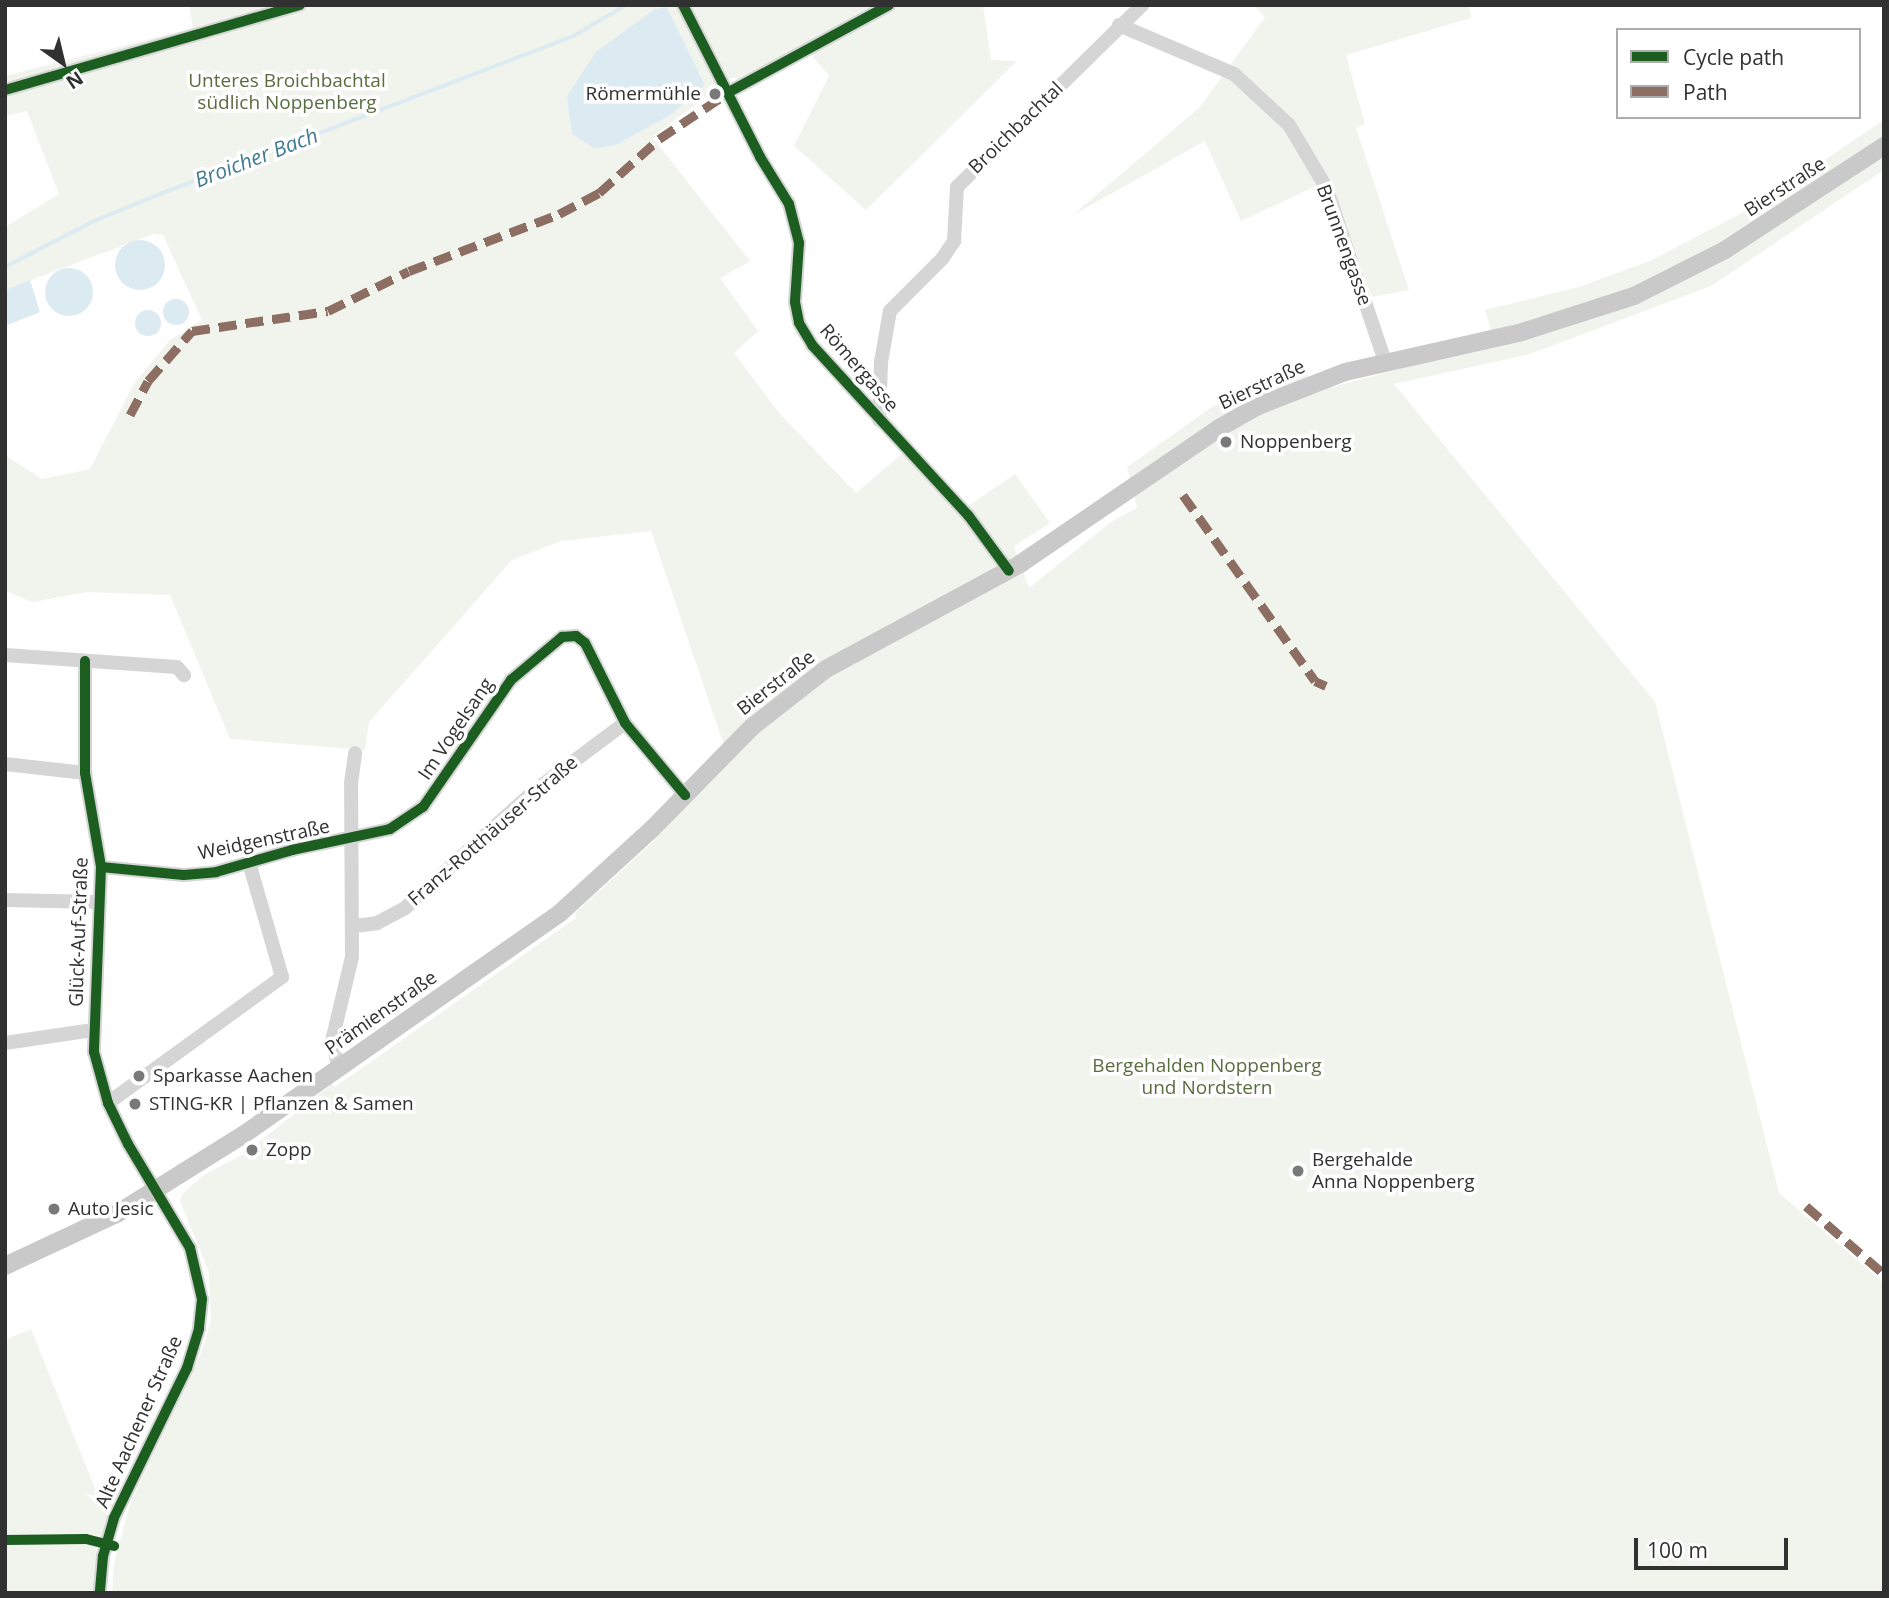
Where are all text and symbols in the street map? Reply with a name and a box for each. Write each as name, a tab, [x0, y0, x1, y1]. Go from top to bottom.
north arrow	[28, 28, 98, 98]
legend	[1616, 28, 1861, 119]
text: Cycle path	[1683, 43, 1784, 71]
text: N	[61, 65, 88, 96]
park label: Unteres Broichbachtal südlich Noppenberg	[188, 70, 386, 114]
street label: Broichbachtal	[964, 77, 1068, 179]
text: Path	[1683, 78, 1728, 106]
place label: Römermühle	[585, 83, 701, 105]
marker: Römermühle	[707, 86, 723, 102]
water label: Broicher Bach	[191, 122, 321, 192]
street label: Bierstraße	[1740, 152, 1830, 222]
street label: Brunnengasse	[1312, 181, 1376, 309]
street label: Römergasse	[815, 319, 903, 417]
street label: Bierstraße	[1215, 355, 1309, 415]
place label: Noppenberg	[1240, 431, 1352, 453]
marker: Noppenberg	[1218, 434, 1234, 450]
street label: Bierstraße	[733, 646, 819, 720]
street label: Im Vogelsang	[414, 674, 498, 784]
street label: Franz-Rotthäuser-Straße	[404, 751, 582, 911]
street label: Weidgenstraße	[196, 815, 332, 865]
street label: Glück-Auf-Straße	[65, 857, 93, 1007]
street label: Prämienstraße	[321, 966, 441, 1060]
park label: Bergehalden Noppenberg und Nordstern	[1092, 1055, 1322, 1099]
place label: Sparkasse Aachen	[153, 1065, 313, 1087]
marker: Sparkasse Aachen	[131, 1068, 147, 1084]
place label: STING-KR | Pflanzen & Samen	[149, 1093, 414, 1115]
marker: STING-KR | Pflanzen & Samen	[127, 1096, 143, 1112]
place label: Zopp	[266, 1139, 312, 1161]
marker: Zopp	[244, 1142, 260, 1158]
place label: Bergehalde Anna Noppenberg	[1312, 1149, 1474, 1193]
marker: Bergehalde Anna Noppenberg	[1290, 1163, 1306, 1179]
place label: Auto Jesic	[68, 1198, 154, 1220]
marker: Auto Jesic	[46, 1201, 62, 1217]
street label: Alte Aachener Straße	[91, 1332, 187, 1512]
scale bar	[1637, 1524, 1791, 1568]
text: 100 m	[1647, 1536, 1708, 1564]

